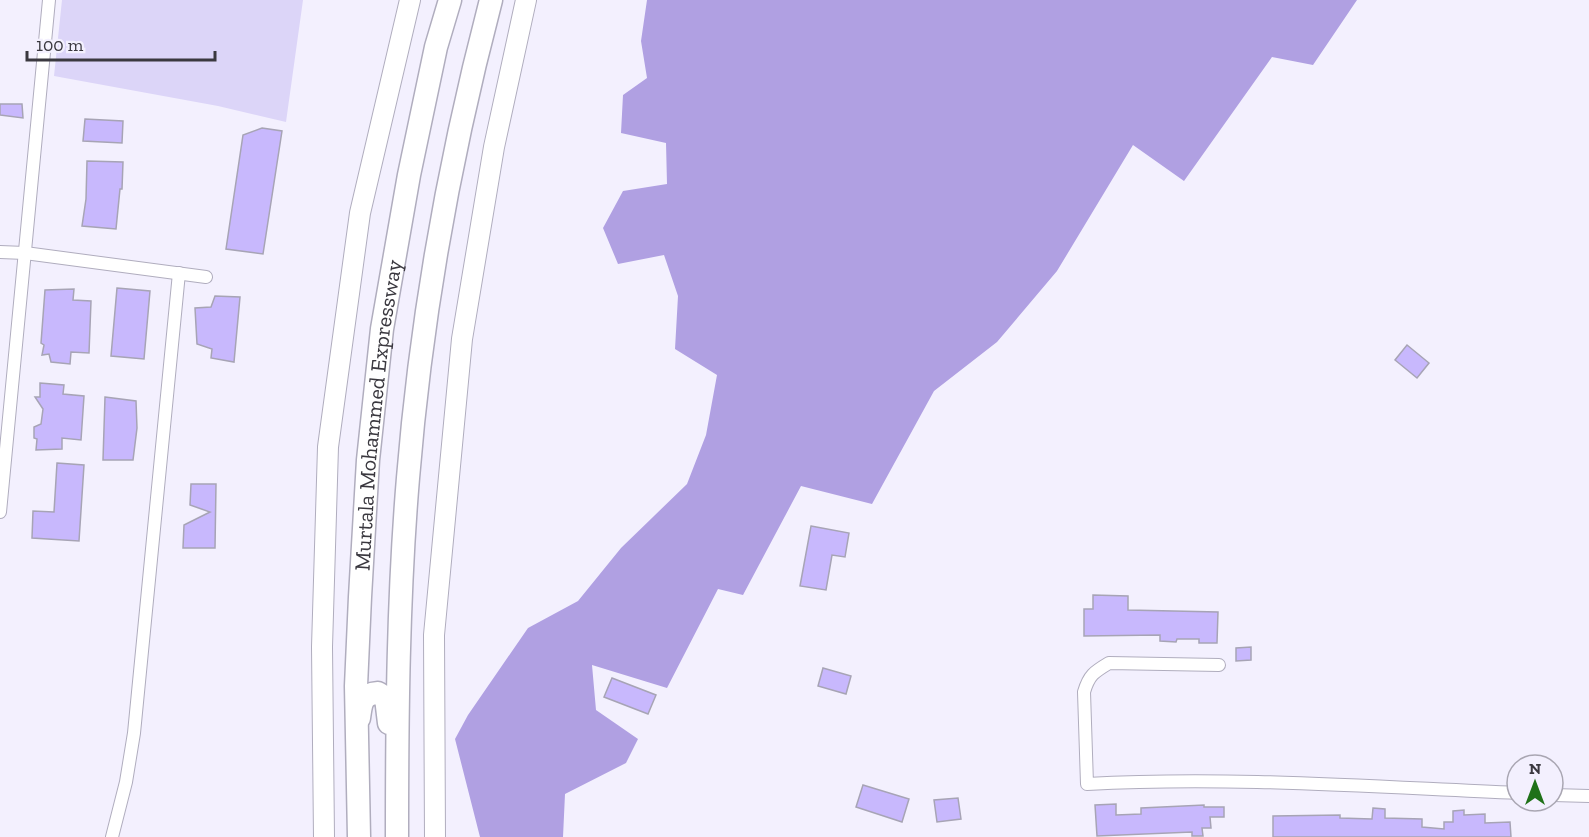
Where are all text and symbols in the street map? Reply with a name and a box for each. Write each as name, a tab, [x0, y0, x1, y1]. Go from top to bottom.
scale bar	[27, 24, 214, 62]
text: 100 m	[36, 34, 84, 56]
street label: Murtala Mohammed Expressway	[348, 257, 408, 571]
north arrow	[1505, 753, 1565, 813]
text: N	[1529, 759, 1541, 778]

